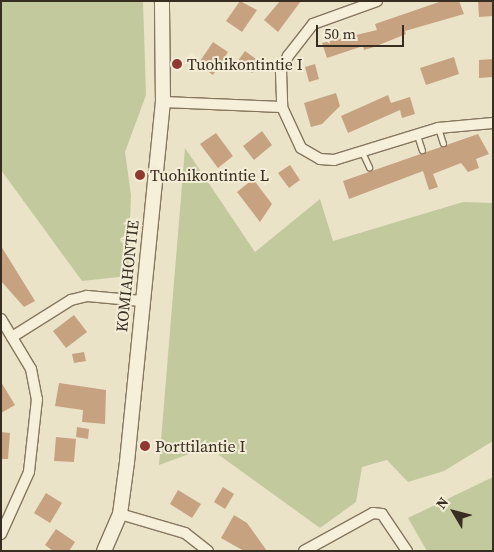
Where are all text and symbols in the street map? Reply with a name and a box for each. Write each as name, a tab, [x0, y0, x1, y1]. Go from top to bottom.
scale bar	[319, 15, 406, 47]
text: 50 m	[324, 23, 356, 44]
place label: Tuohikontintie I	[187, 54, 303, 74]
marker: Tuohikontintie I	[171, 58, 183, 70]
place label: Tuohikontintie L	[150, 165, 269, 185]
marker: Tuohikontintie L	[134, 169, 146, 181]
street label: KOMIAHONTIE	[112, 219, 142, 333]
place label: Porttilantie I	[155, 436, 245, 456]
marker: Porttilantie I	[139, 440, 151, 452]
north arrow	[429, 487, 479, 537]
text: N	[431, 493, 453, 513]

